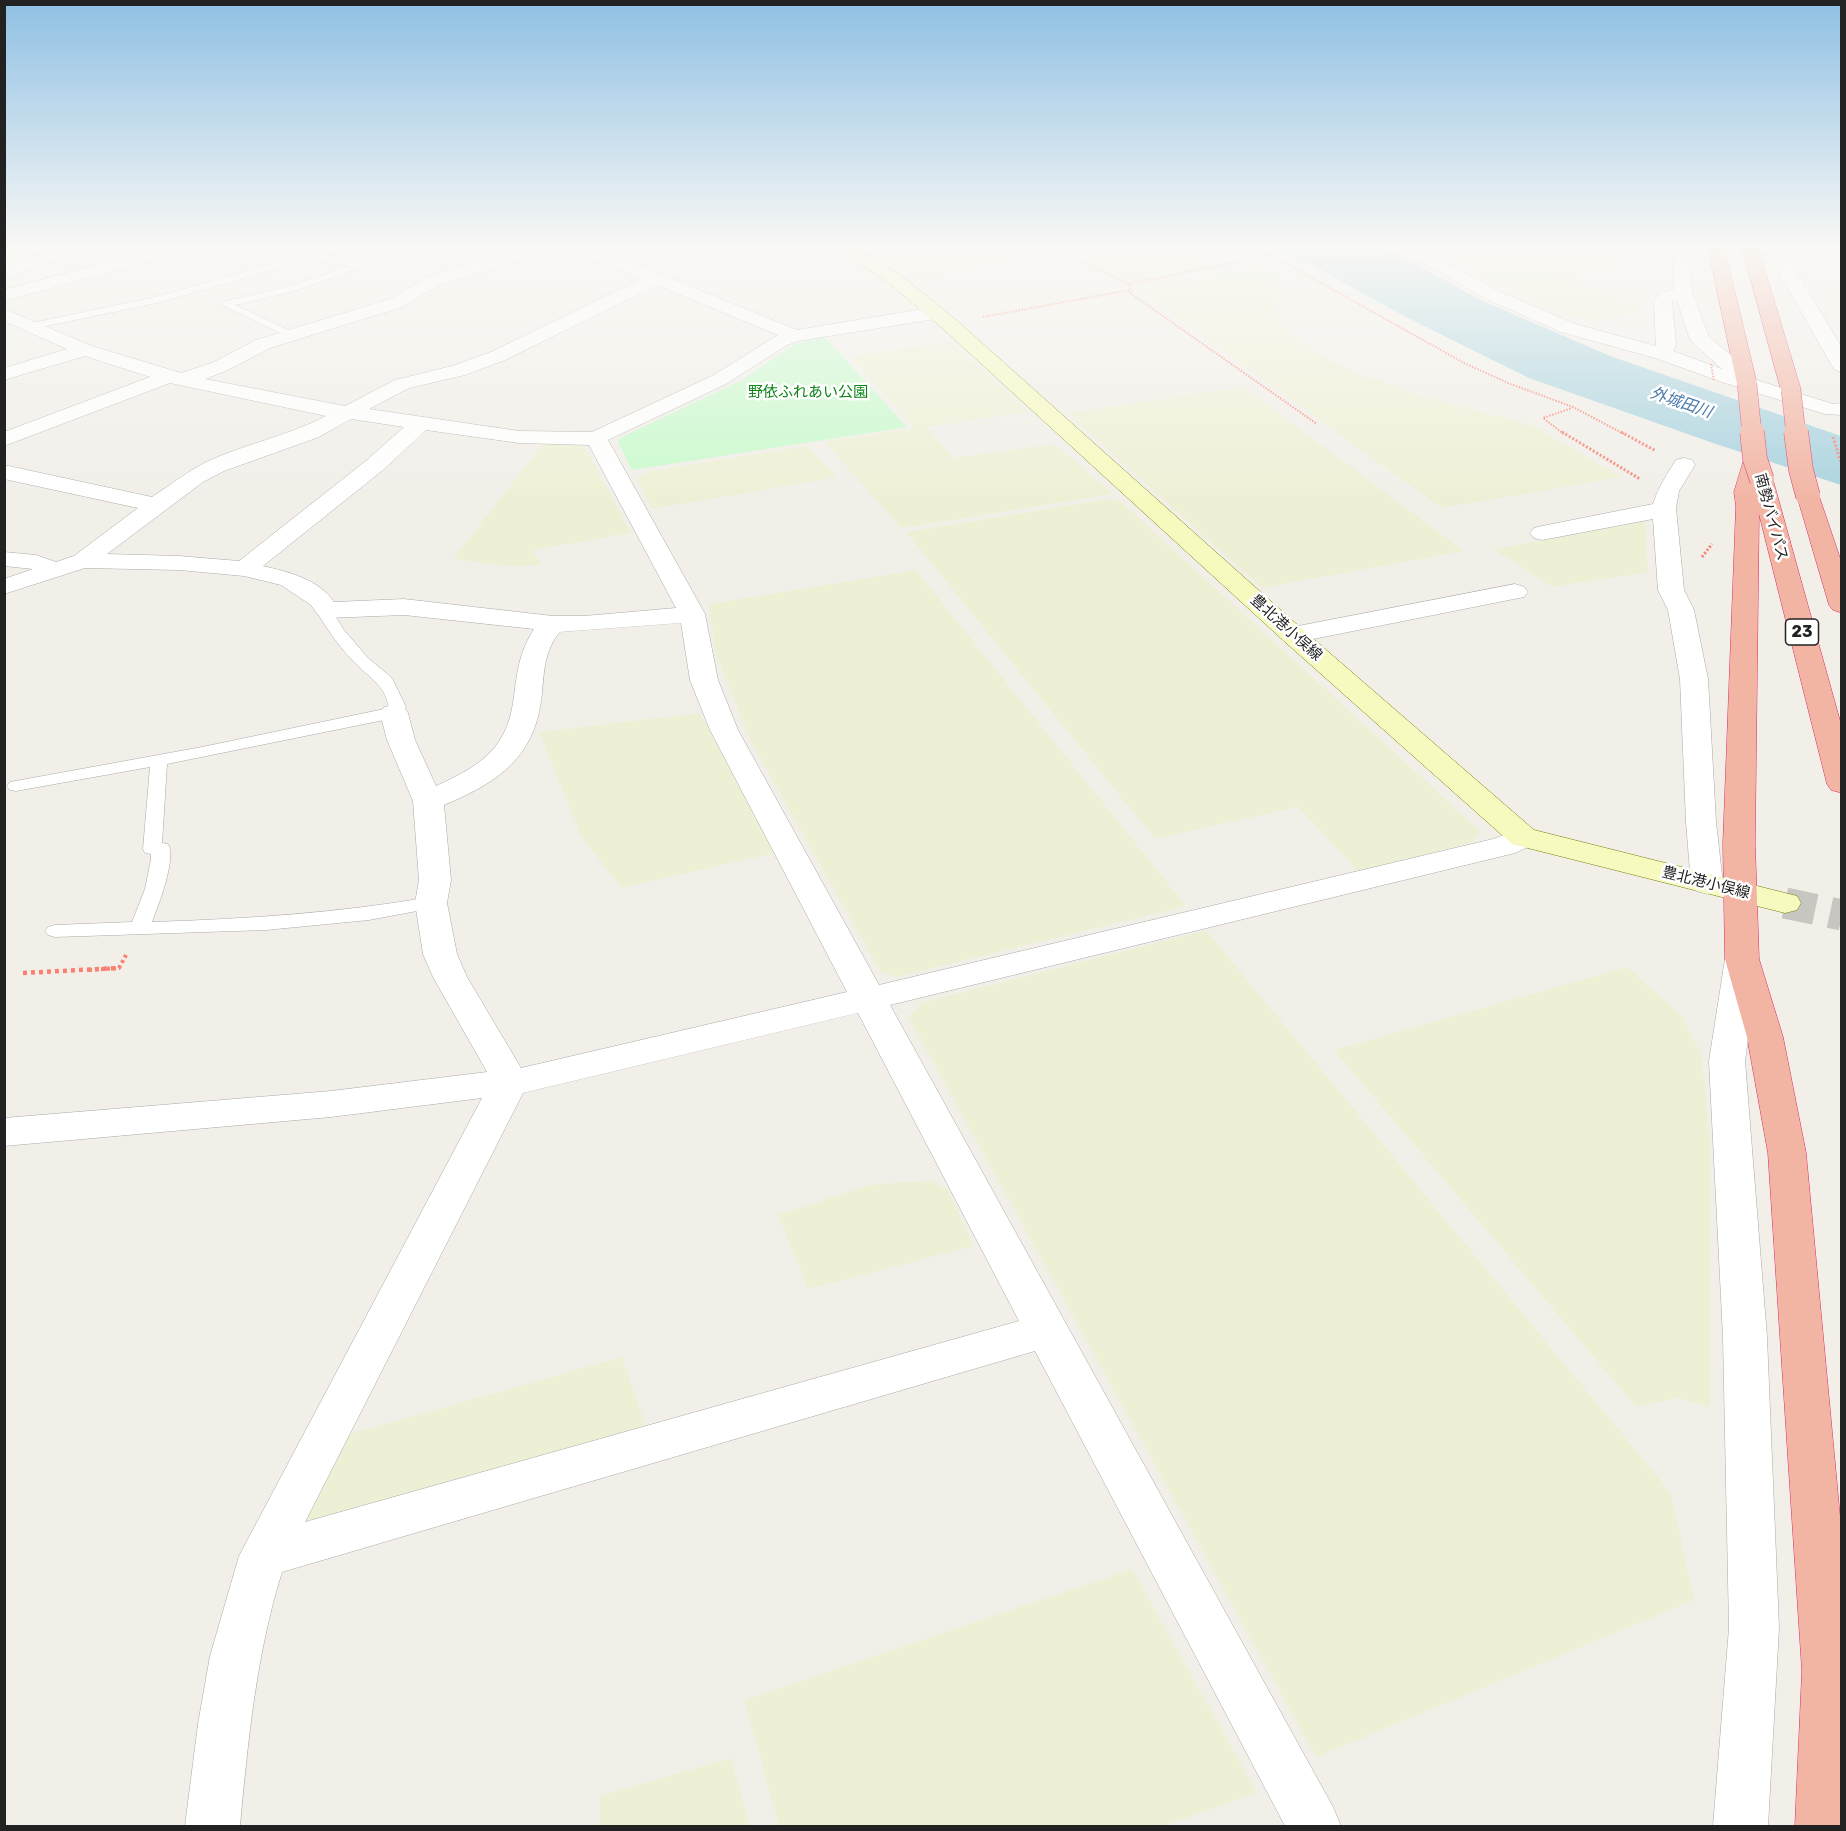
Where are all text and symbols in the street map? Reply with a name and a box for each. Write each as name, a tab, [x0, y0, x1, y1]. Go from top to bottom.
park label: 野依ふれあい公園	[748, 384, 868, 402]
water label: 外城田川	[1648, 384, 1714, 422]
street label: 南勢バイパス	[1751, 471, 1791, 563]
street label: 豊北港小俣線	[1247, 591, 1325, 665]
road number: 23	[1786, 619, 1818, 645]
street label: 豊北港小俣線	[1660, 863, 1752, 903]

